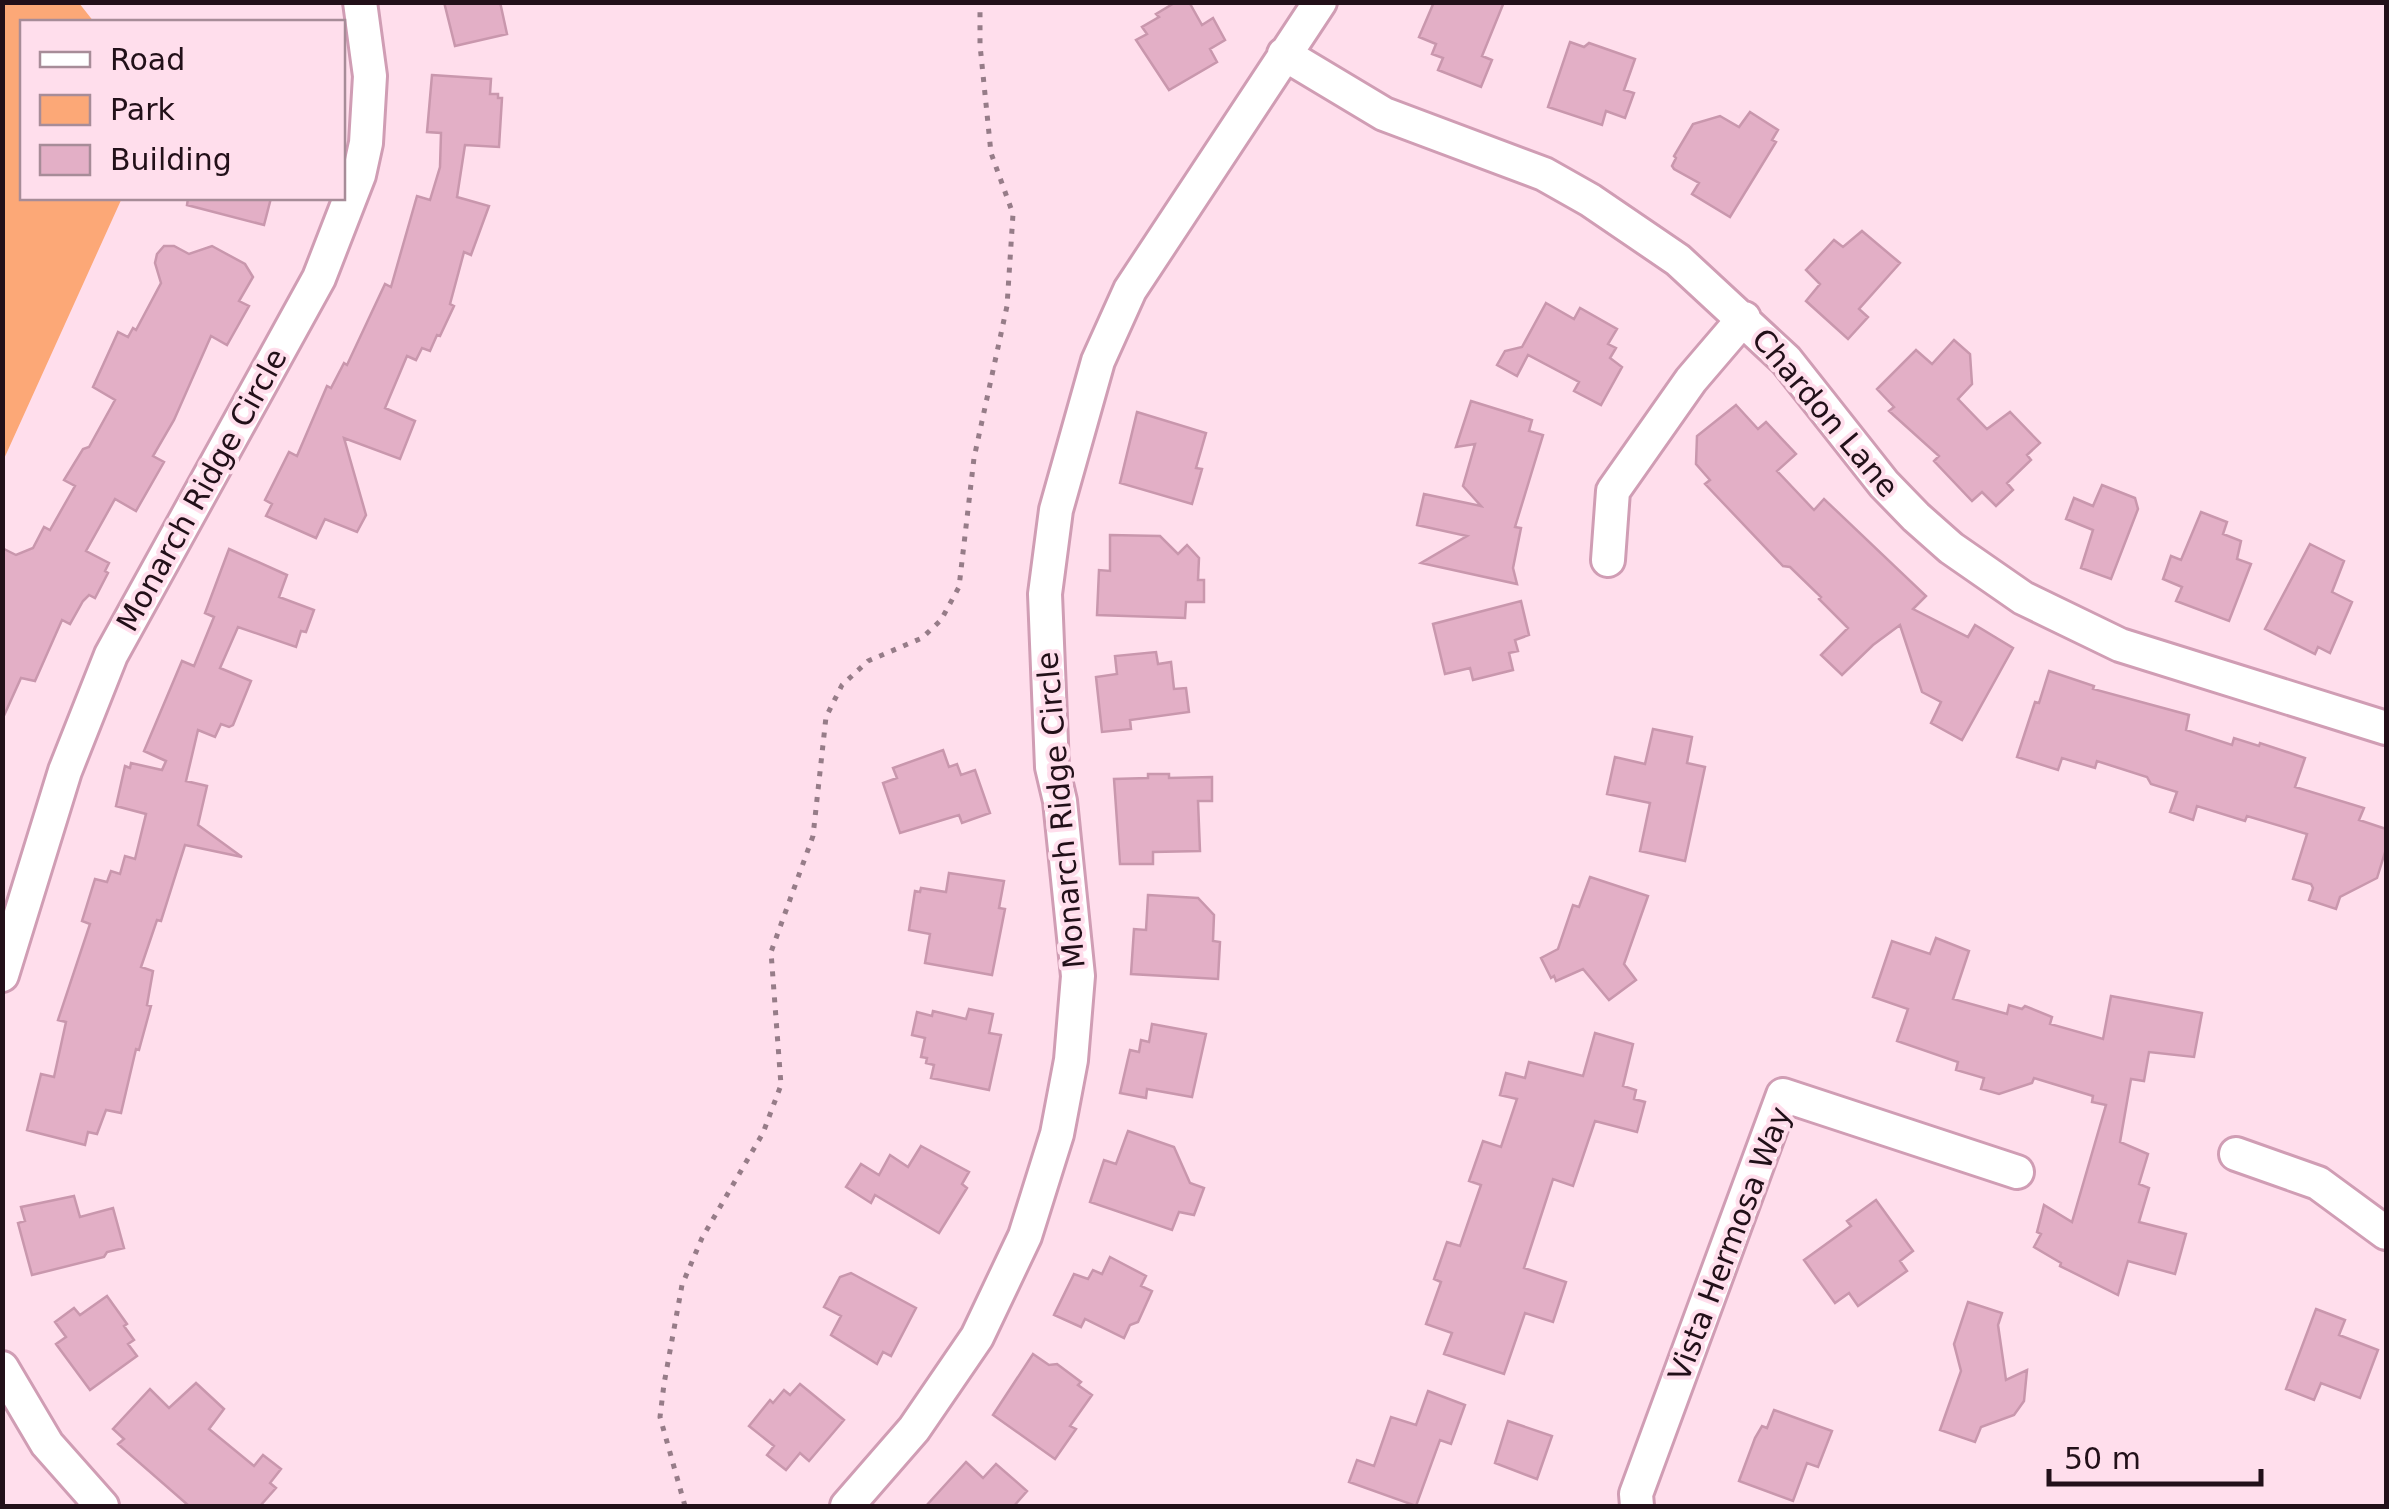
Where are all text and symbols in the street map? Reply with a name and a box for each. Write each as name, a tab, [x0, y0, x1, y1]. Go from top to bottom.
legend	[20, 20, 345, 200]
text: Road	[110, 42, 185, 77]
text: Park	[110, 92, 175, 127]
text: Building	[110, 142, 232, 177]
street label: Chardon Lane	[1745, 322, 1906, 504]
street label: Monarch Ridge Circle	[109, 342, 294, 637]
street label: Monarch Ridge Circle	[1029, 650, 1092, 970]
street label: Vista Hermosa Way	[1661, 1102, 1798, 1386]
scale bar	[2049, 1424, 2262, 1486]
text: 50 m	[2064, 1441, 2141, 1476]

